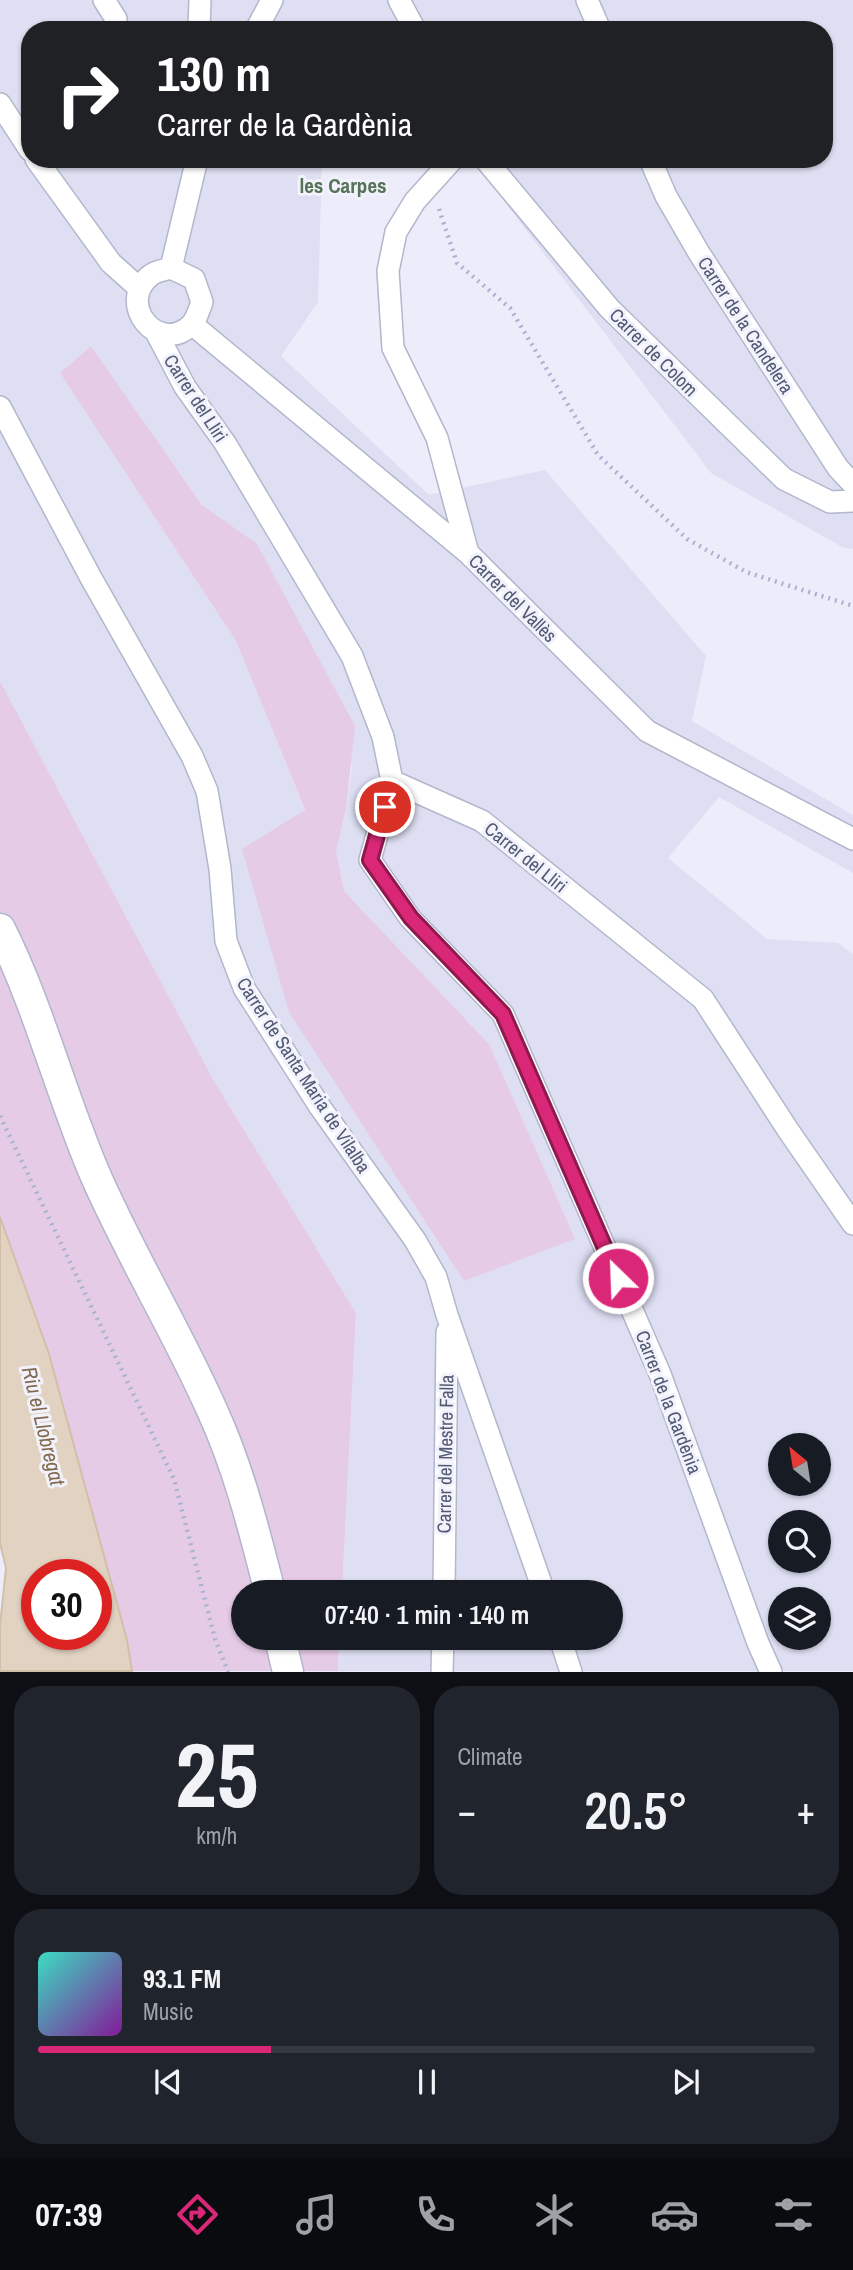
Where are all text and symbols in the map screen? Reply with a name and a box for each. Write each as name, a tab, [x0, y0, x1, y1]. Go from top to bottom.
text: 130 m	[157, 40, 271, 106]
icon: right	[42, 49, 133, 140]
text: Carrer de la Gardènia	[157, 103, 412, 146]
district label: les Carpes	[299, 171, 387, 200]
street label: Carrer de la Candelera	[692, 251, 800, 399]
street label: Carrer de Colom	[604, 302, 704, 402]
street label: Carrer del Lliri	[158, 349, 234, 447]
street label: Carrer del Vallès	[463, 548, 563, 648]
pin	[355, 777, 415, 837]
icon: arrive	[366, 788, 404, 826]
street label: Carrer del Lliri	[479, 816, 573, 898]
street label: Carrer de Santa Maria de Vilalba	[231, 972, 377, 1178]
position arrow	[581, 1241, 655, 1315]
street label: Carrer de la Gardènia	[630, 1327, 708, 1478]
water label: Riu el Llobregat	[15, 1363, 73, 1490]
street label: Carrer del Mestre Falla	[431, 1374, 459, 1533]
north arrow	[768, 1433, 831, 1496]
map controls	[768, 1433, 831, 1650]
button: search	[768, 1510, 831, 1573]
speed limit sign: 30	[21, 1559, 112, 1650]
button: layers	[768, 1587, 831, 1650]
text: 07:40 · 1 min · 140 m	[325, 1597, 529, 1632]
text: 25	[175, 1713, 258, 1835]
text: Climate	[458, 1741, 522, 1772]
text: 20.5°	[584, 1775, 688, 1845]
text: −	[458, 1785, 476, 1836]
text: +	[797, 1785, 815, 1836]
text: km/h	[196, 1820, 237, 1851]
text: 93.1 FM	[143, 1961, 221, 1996]
text: Music	[143, 1996, 193, 2027]
icon: previous	[149, 2063, 187, 2101]
icon: pause	[408, 2063, 446, 2101]
icon: next	[667, 2063, 705, 2101]
icon: directions	[173, 2190, 222, 2239]
icon: music	[292, 2190, 341, 2239]
icon: phone	[411, 2190, 460, 2239]
icon: climate	[530, 2190, 579, 2239]
icon: car	[650, 2190, 699, 2239]
icon: filters	[769, 2190, 818, 2239]
text: 07:39	[35, 2193, 102, 2236]

